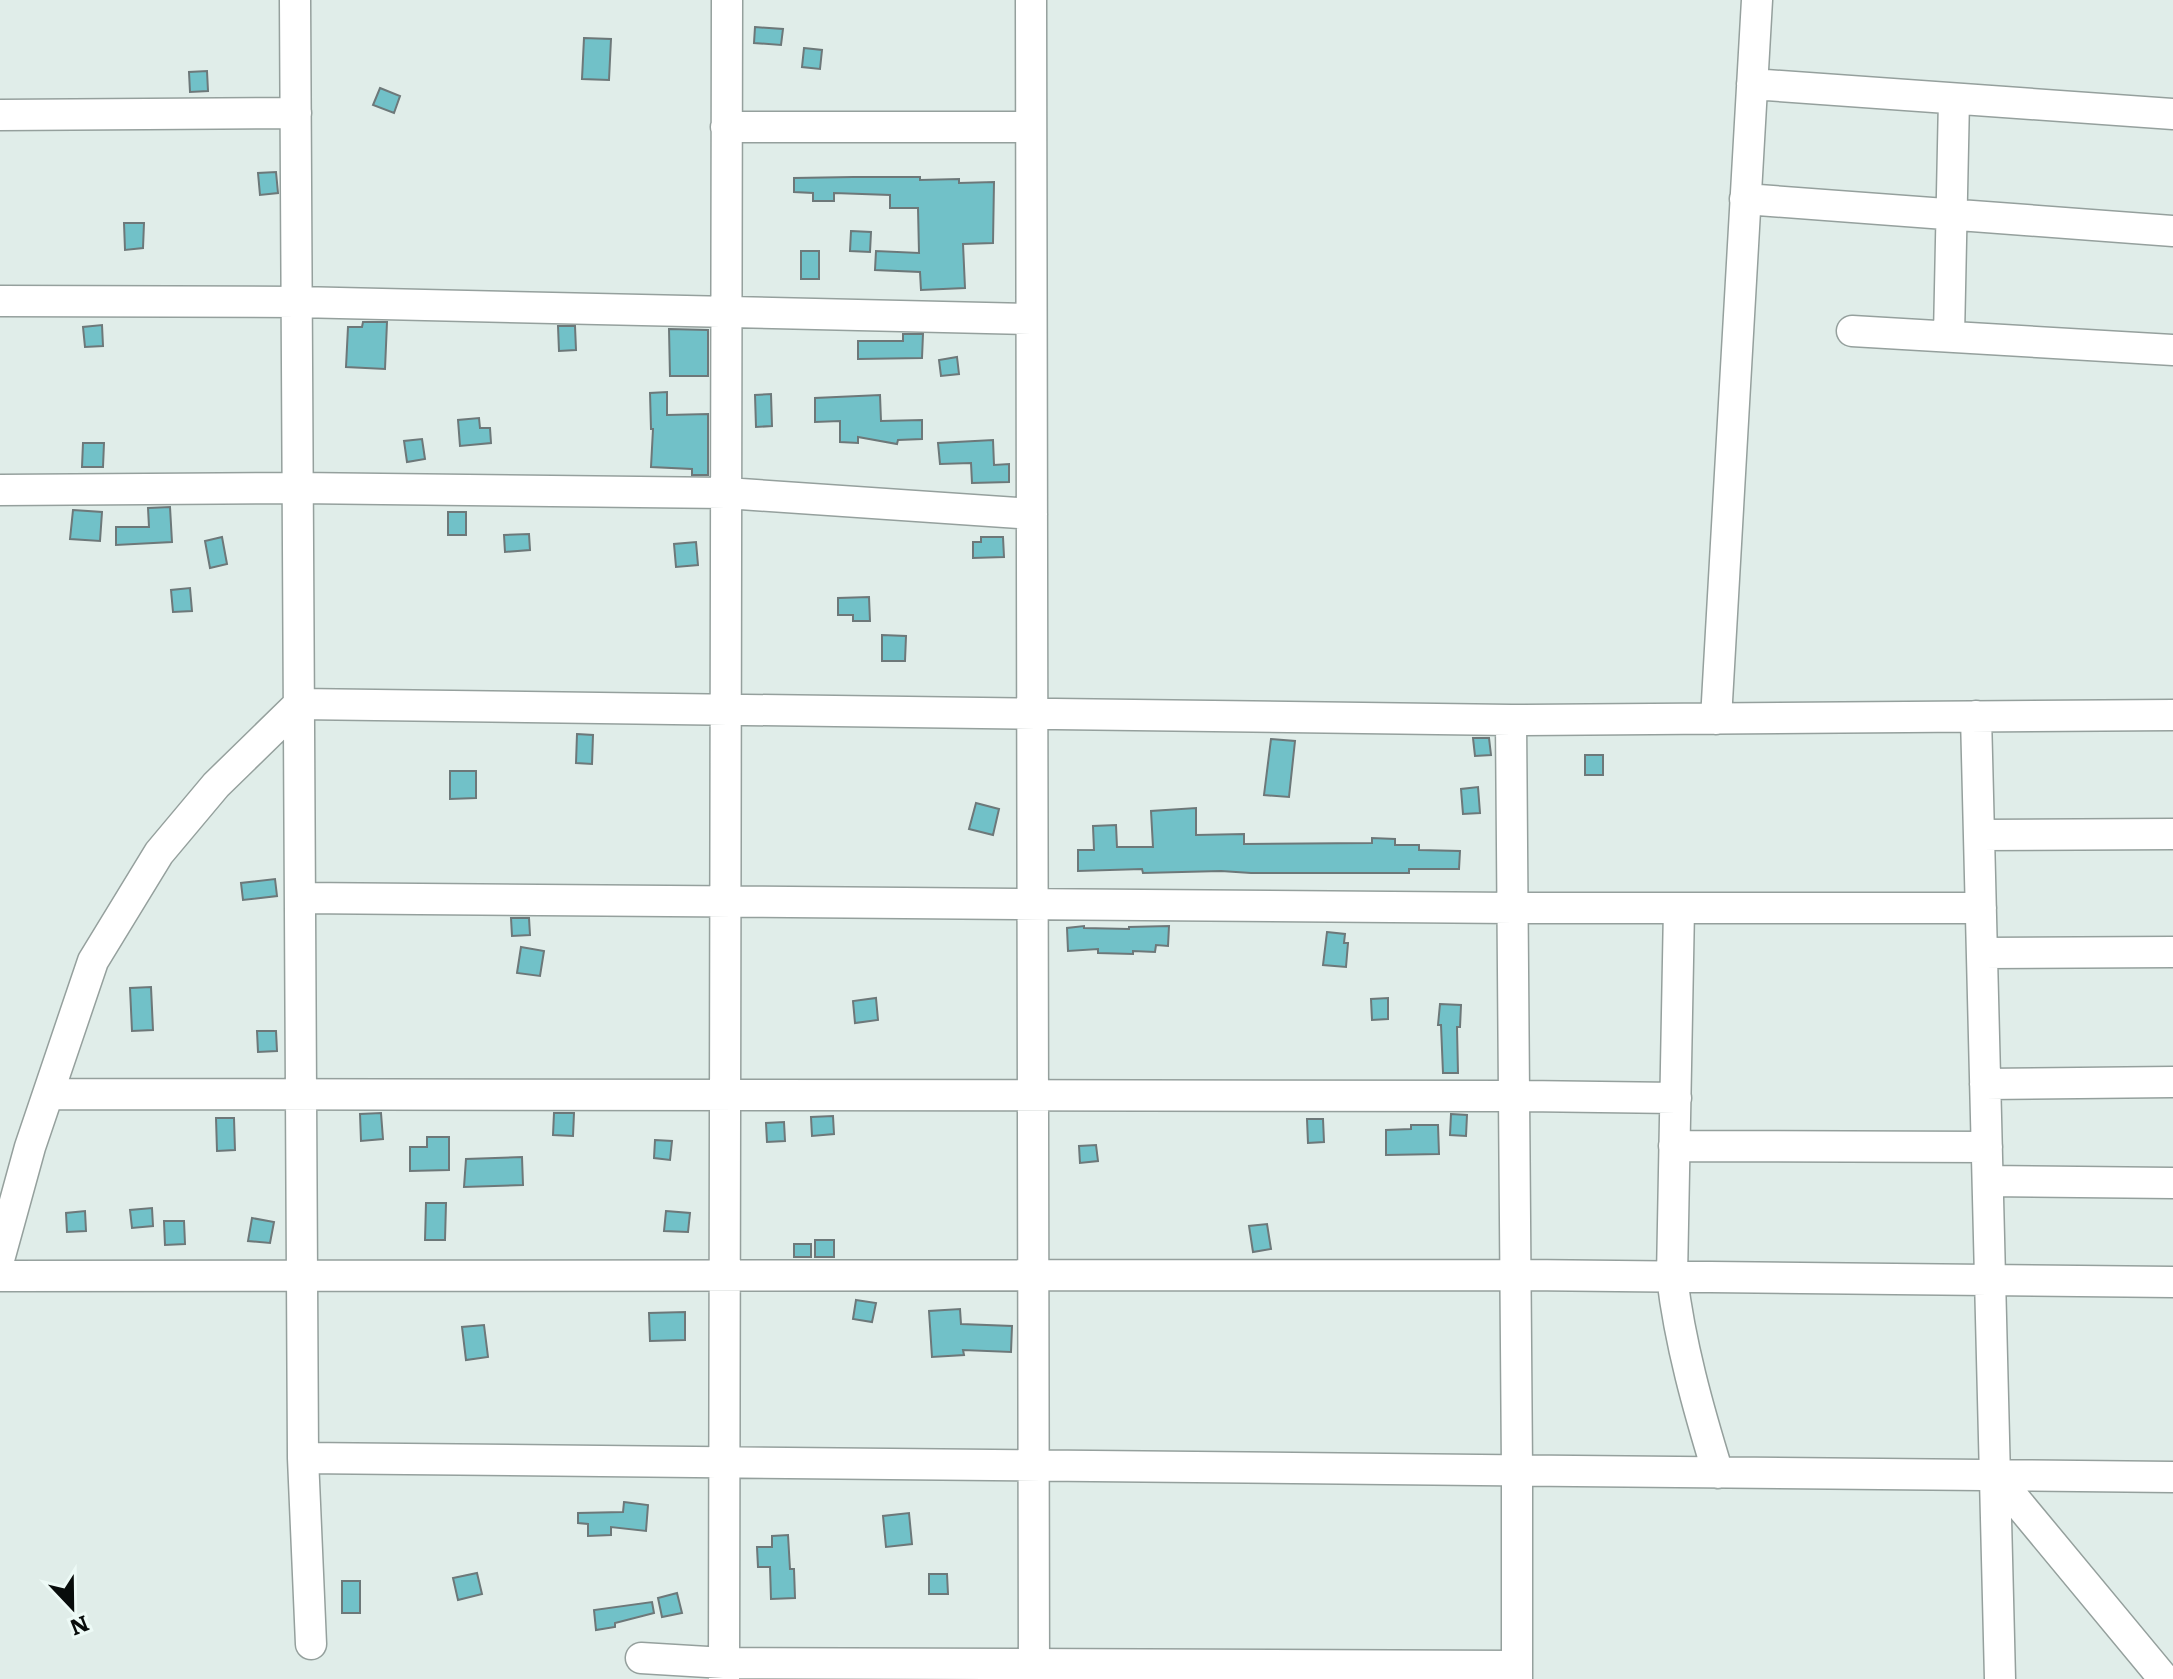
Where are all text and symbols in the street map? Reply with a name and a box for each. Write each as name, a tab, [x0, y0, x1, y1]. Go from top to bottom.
north arrow	[32, 1567, 112, 1647]
text: N	[65, 1608, 95, 1646]

